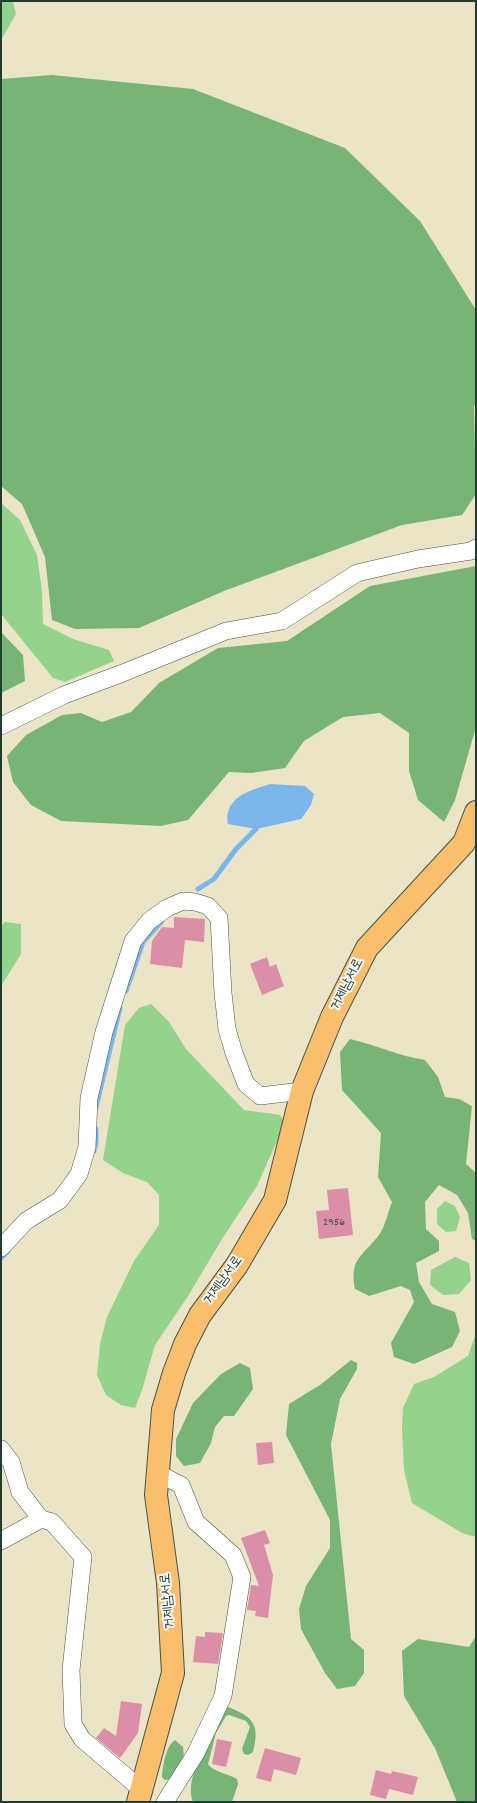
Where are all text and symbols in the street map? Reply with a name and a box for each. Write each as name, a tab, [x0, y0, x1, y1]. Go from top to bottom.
street label: 거제남서로	[328, 956, 368, 1014]
house number: 2956	[323, 1216, 345, 1230]
street label: 거제남서로	[201, 1253, 247, 1309]
street label: 거제남서로	[158, 1572, 180, 1630]

